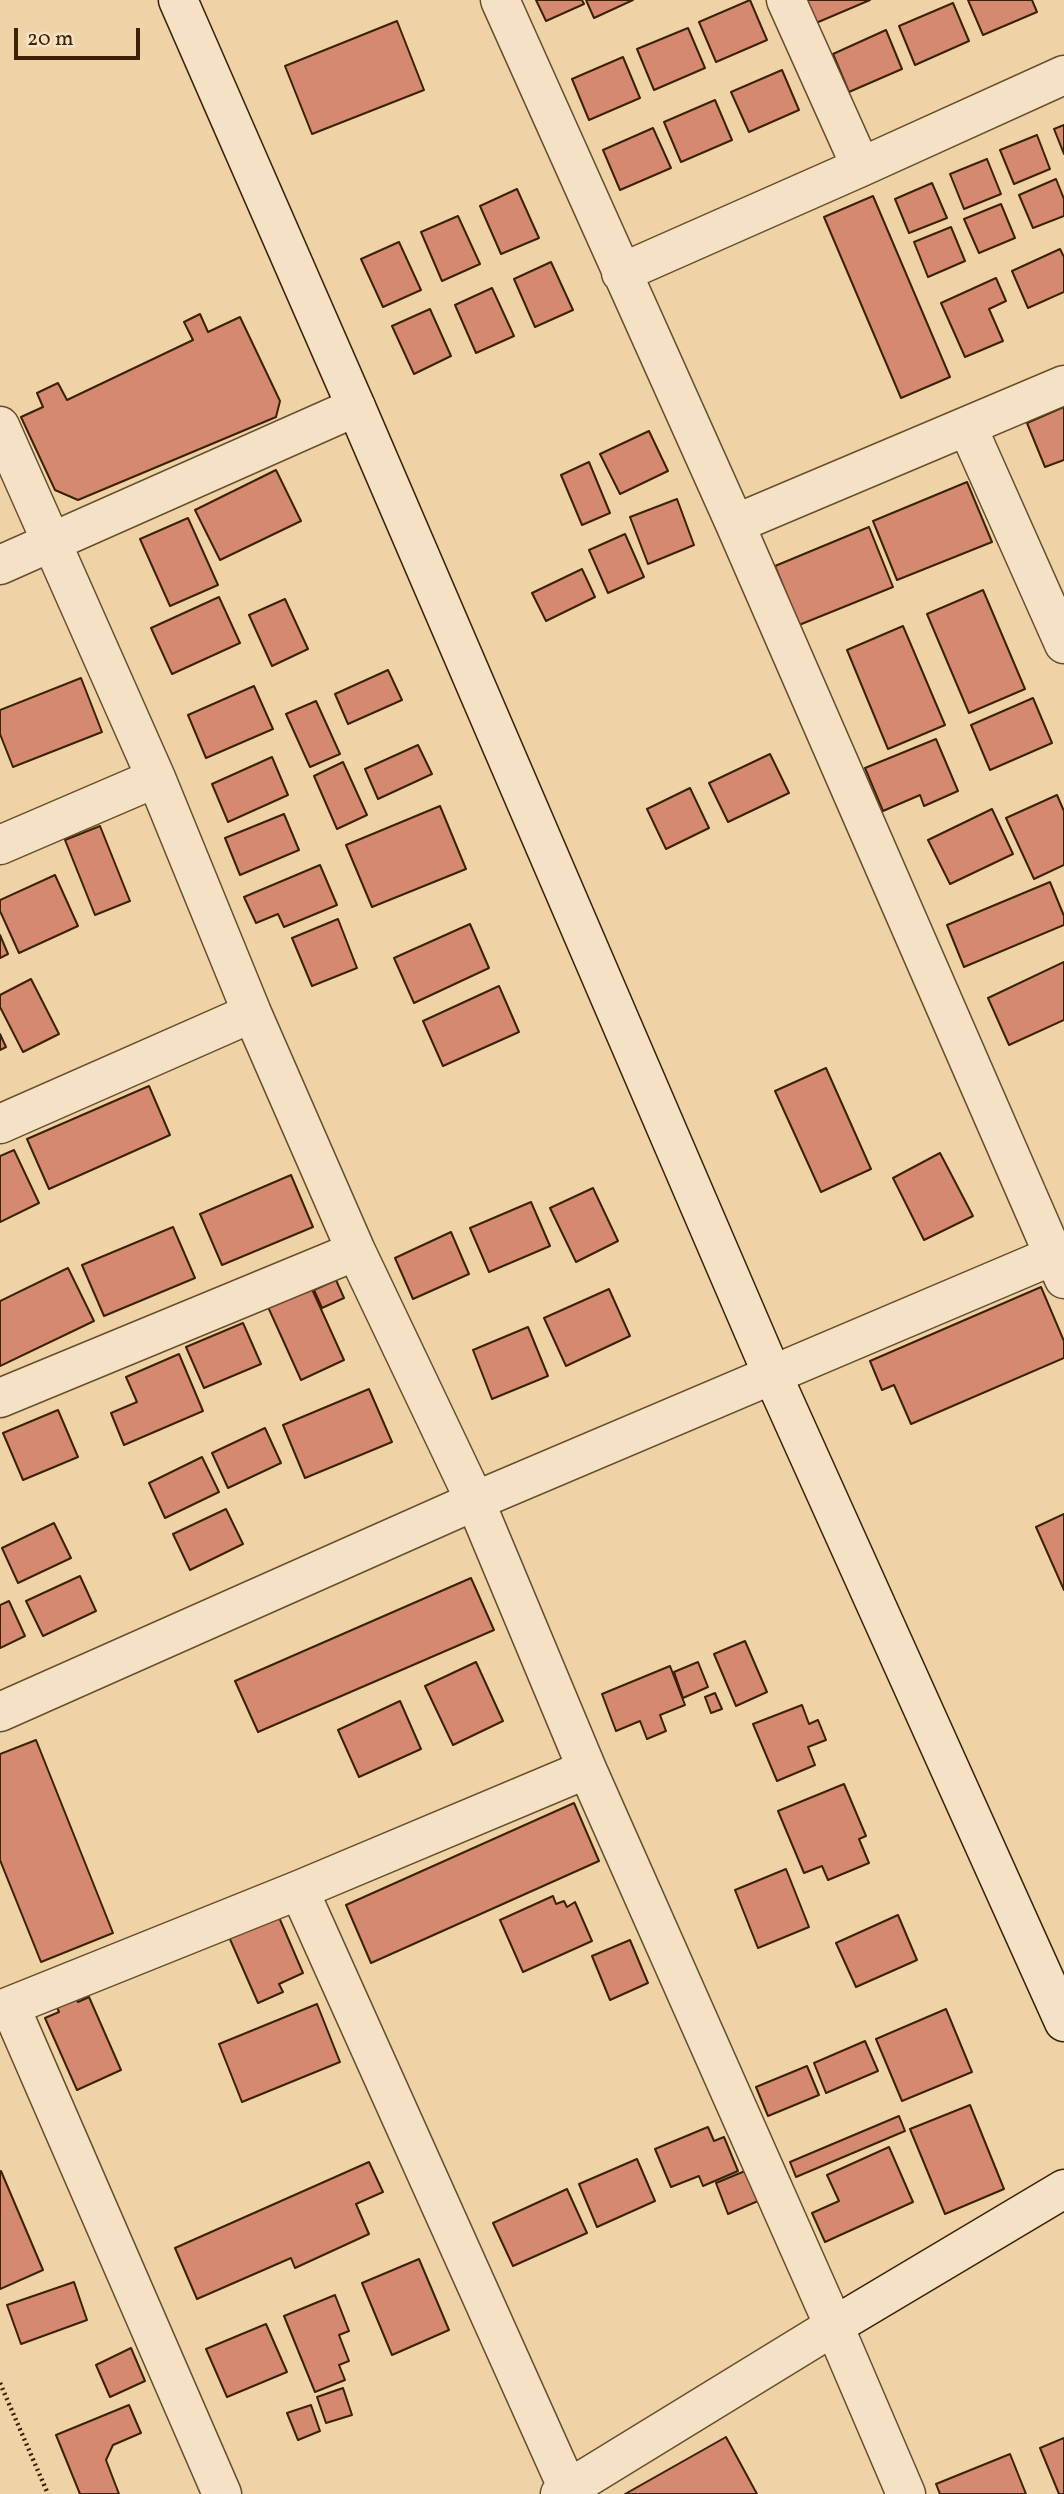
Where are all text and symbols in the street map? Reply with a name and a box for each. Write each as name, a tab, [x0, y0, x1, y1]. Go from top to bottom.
scale bar	[18, 14, 144, 58]
text: 20 m	[27, 25, 73, 54]

